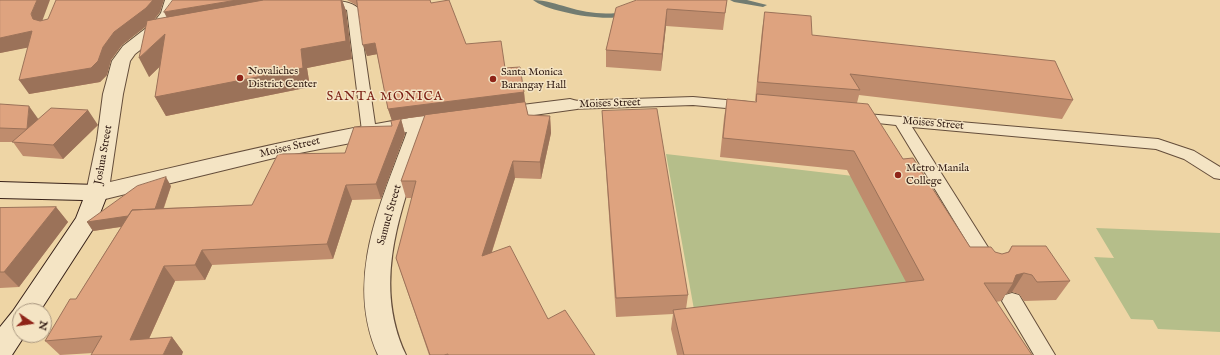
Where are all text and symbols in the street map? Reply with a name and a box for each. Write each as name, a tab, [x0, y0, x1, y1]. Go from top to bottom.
place label: Novaliches District Center	[248, 65, 317, 91]
place label: Santa Monica Barangay Hall	[501, 66, 566, 92]
marker: Novaliches District Center	[235, 73, 245, 83]
marker: Santa Monica Barangay Hall	[488, 74, 498, 84]
district label: SANTA MONICA	[327, 89, 443, 105]
street label: Moises Street	[579, 96, 641, 112]
street label: Moises Street	[902, 115, 964, 133]
street label: Joshua Street	[92, 124, 116, 186]
street label: Moises Street	[259, 135, 321, 161]
place label: Metro Manila College	[906, 162, 969, 188]
marker: Metro Manila College	[893, 170, 903, 180]
street label: Samuel Street	[375, 183, 405, 247]
north arrow	[12, 303, 52, 343]
text: N	[35, 319, 51, 332]

